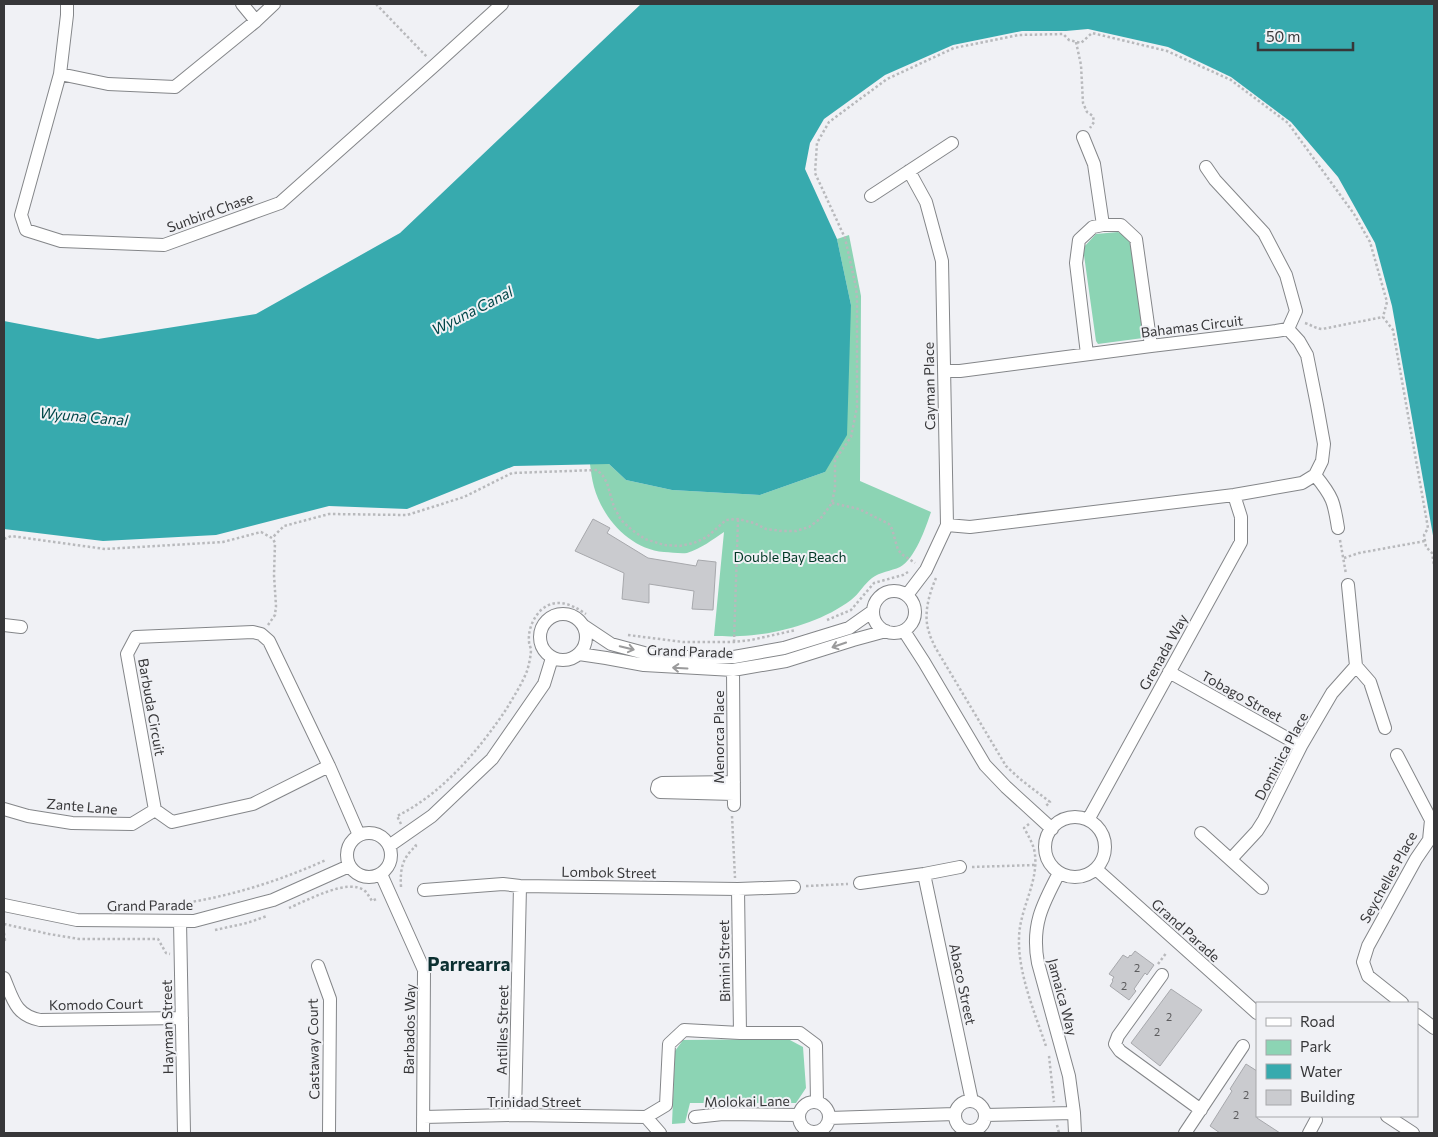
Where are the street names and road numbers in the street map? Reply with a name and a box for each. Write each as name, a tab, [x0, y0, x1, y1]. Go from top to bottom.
street label: Sunbird Chase	[164, 188, 256, 236]
street label: Bahamas Circuit	[1140, 311, 1244, 341]
street label: Cayman Place	[920, 342, 938, 430]
street label: Grenada Way	[1135, 611, 1191, 693]
street label: Grand Parade	[647, 641, 733, 661]
street label: Barbuda Circuit	[135, 657, 169, 757]
street label: Tobago Street	[1199, 667, 1286, 725]
street label: Menorca Place	[710, 690, 727, 784]
street label: Dominica Place	[1251, 709, 1311, 803]
street label: Zante Lane	[46, 794, 118, 818]
street label: Seychelles Place	[1356, 828, 1420, 926]
street label: Lombok Street	[561, 863, 657, 881]
street label: Grand Parade	[1148, 895, 1224, 965]
street label: Grand Parade	[107, 896, 193, 914]
street label: Bimini Street	[715, 919, 733, 1002]
street label: Abaco Street	[946, 942, 980, 1027]
street label: Jamaica Way	[1045, 956, 1081, 1038]
street label: Hayman Street	[158, 979, 176, 1075]
street label: Barbados Way	[400, 983, 418, 1075]
street label: Antilles Street	[493, 985, 511, 1075]
street label: Komodo Court	[49, 995, 143, 1013]
street label: Castaway Court	[304, 998, 322, 1100]
street label: Molokai Lane	[704, 1092, 790, 1110]
street label: Trinidad Street	[487, 1093, 581, 1110]

